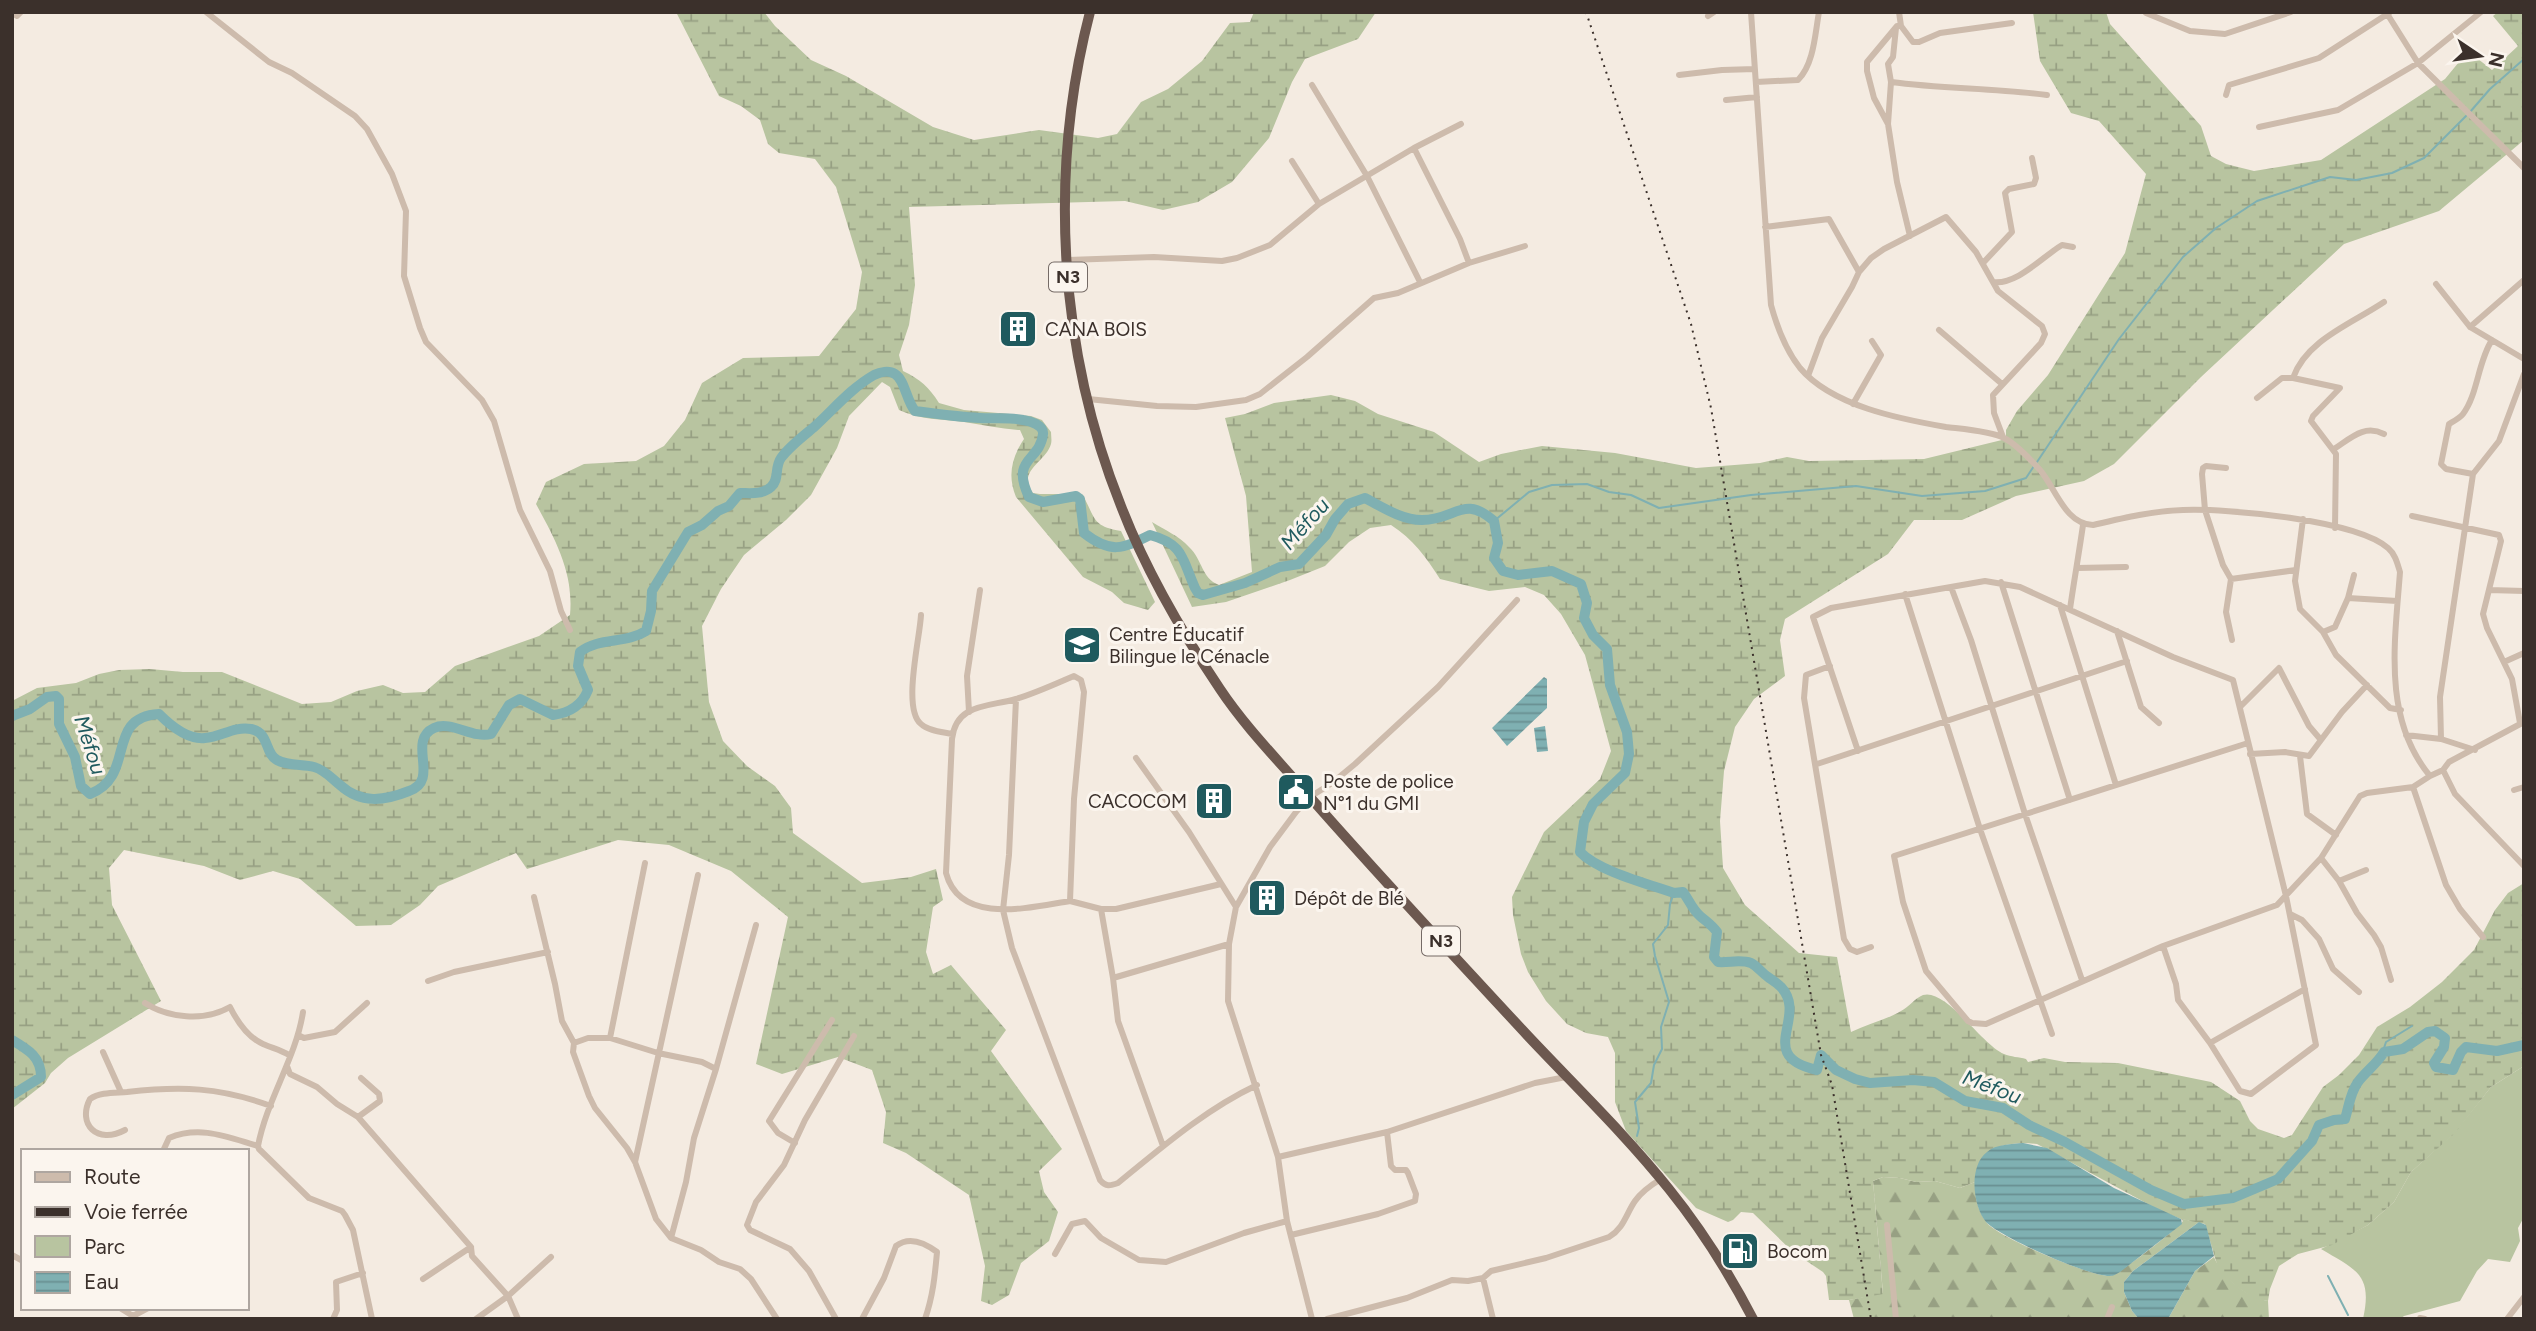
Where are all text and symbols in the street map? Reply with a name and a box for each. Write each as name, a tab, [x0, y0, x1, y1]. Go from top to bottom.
north arrow	[2445, 21, 2515, 91]
text: N	[2483, 50, 2509, 69]
road number: N3	[1049, 262, 1087, 292]
building icon: CANA BOIS	[997, 308, 1039, 350]
place label: CANA BOIS	[1045, 318, 1147, 341]
water label: Méfou	[1275, 492, 1334, 555]
place label: Centre Éducatif Bilingue le Cénacle	[1109, 623, 1270, 668]
school or university icon: Centre Éducatif Bilingue le Cénacle	[1061, 624, 1103, 666]
water label: Méfou	[69, 712, 112, 778]
place label: Poste de police N°1 du GMI	[1323, 770, 1454, 815]
public building icon: Poste de police N°1 du GMI	[1275, 771, 1317, 813]
building icon: CACOCOM	[1193, 780, 1235, 822]
place label: CACOCOM	[1088, 790, 1187, 813]
building icon: Dépôt de Blé	[1246, 877, 1288, 919]
place label: Dépôt de Blé	[1294, 887, 1404, 910]
road number: N3	[1422, 926, 1460, 956]
water label: Méfou	[1959, 1064, 2025, 1109]
legend	[21, 1149, 248, 1310]
text: Route	[84, 1164, 140, 1189]
text: Voie ferrée	[84, 1199, 188, 1224]
fuel station icon: Bocom	[1719, 1230, 1761, 1272]
text: Parc	[84, 1234, 125, 1259]
place label: Bocom	[1767, 1240, 1827, 1263]
text: Eau	[84, 1269, 119, 1294]

